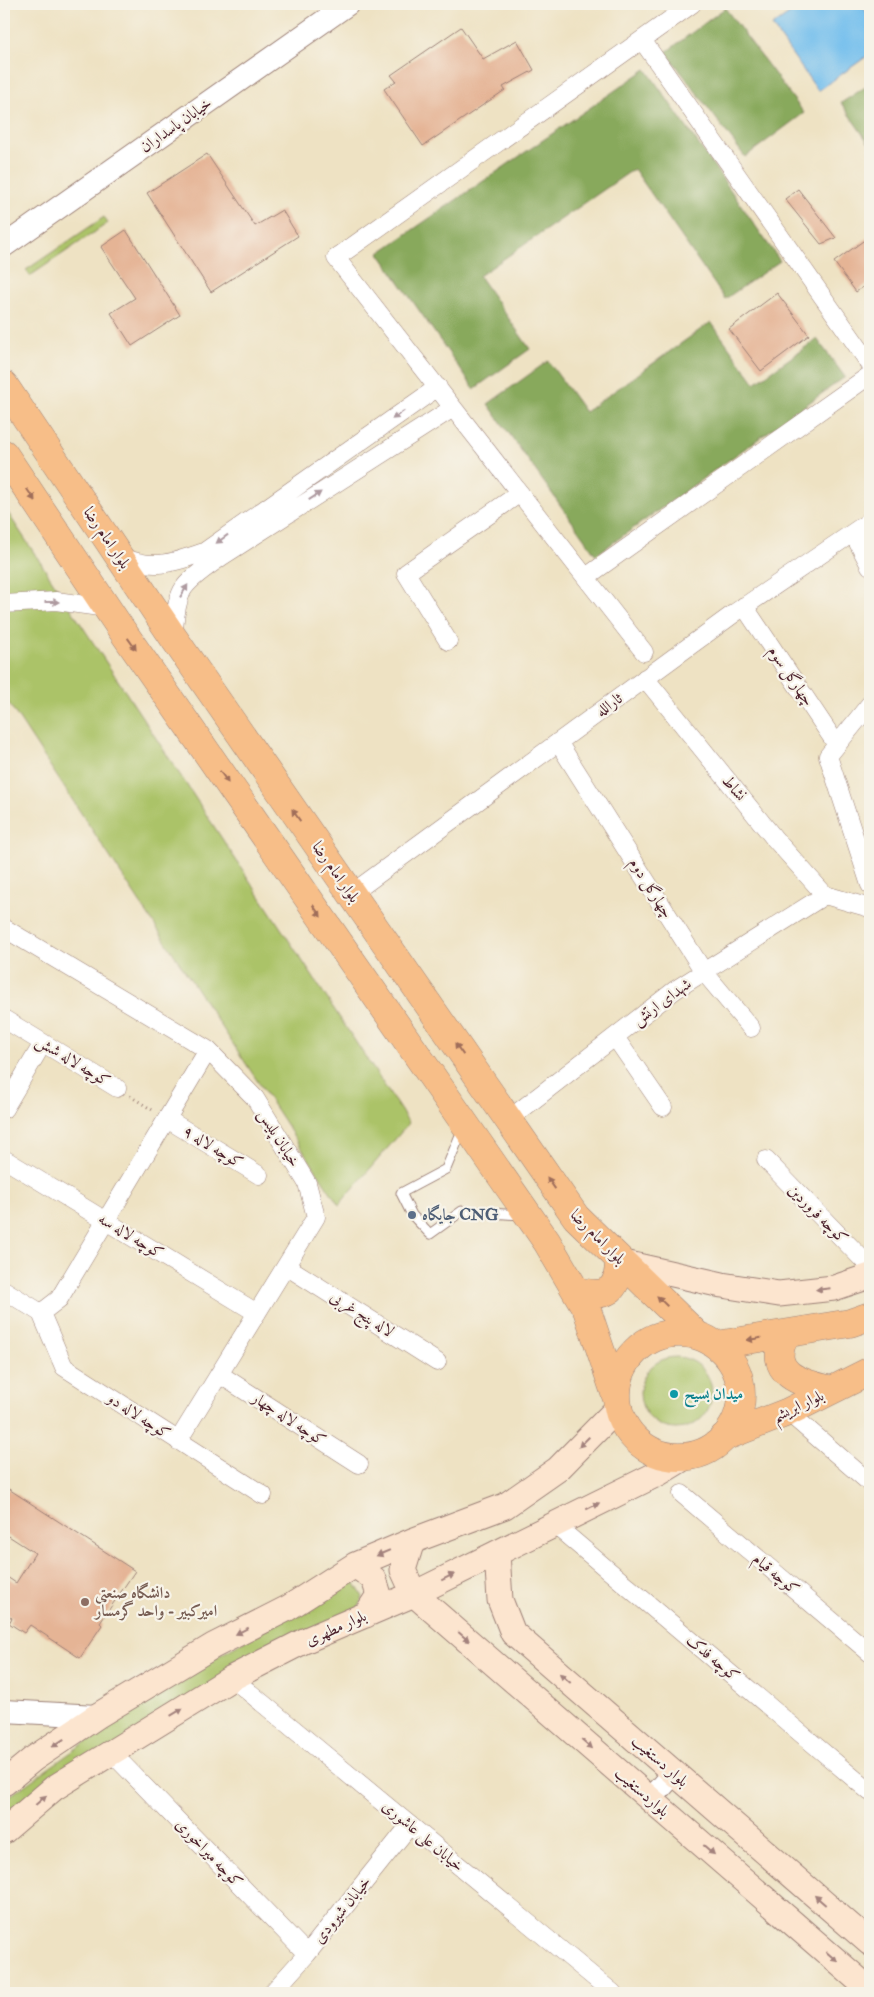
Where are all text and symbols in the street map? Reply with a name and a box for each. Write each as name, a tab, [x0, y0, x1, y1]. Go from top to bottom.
street label: خیابان پاسداران	[136, 93, 216, 158]
one-way arrow	[391, 410, 404, 420]
one-way arrow	[26, 488, 36, 502]
one-way arrow	[309, 492, 322, 501]
street label: بلوار امام رضا	[76, 503, 135, 575]
one-way arrow	[215, 534, 229, 544]
one-way arrow	[180, 584, 189, 598]
one-way arrow	[45, 598, 61, 606]
one-way arrow	[127, 637, 137, 651]
street label: چهارگل سوم	[760, 642, 818, 712]
street label: ثارالله	[592, 688, 627, 721]
one-way arrow	[219, 771, 229, 784]
street label: نشاط	[718, 771, 750, 805]
one-way arrow	[291, 808, 301, 822]
street label: بلوار امام رضا	[304, 837, 364, 909]
street label: چهارگل دوم	[621, 854, 677, 924]
one-way arrow	[312, 904, 322, 918]
street label: شهدای ارتش	[629, 974, 695, 1030]
street label: کوچه لاله شش	[31, 1031, 114, 1092]
one-way arrow	[454, 1042, 464, 1056]
street label: خیابان پلیس	[253, 1105, 305, 1171]
street label: کوچه لاله ۹	[179, 1121, 247, 1174]
one-way arrow	[546, 1176, 556, 1189]
street label: کوچه فروردین	[783, 1180, 852, 1249]
place label: جایگاه CNG	[422, 1204, 499, 1225]
street label: بلوار امام رضا	[563, 1205, 630, 1272]
street label: کوچه لاله سه	[94, 1209, 167, 1264]
marker: جایگاه CNG	[406, 1209, 418, 1221]
one-way arrow	[815, 1285, 831, 1293]
street label: لاله پنج غربی	[324, 1287, 398, 1345]
one-way arrow	[656, 1295, 668, 1307]
one-way arrow	[746, 1335, 762, 1343]
place label: میدان بسیح	[684, 1384, 743, 1408]
street label: بلوار ابریشم	[769, 1385, 830, 1432]
street label: کوچه لاله دو	[101, 1387, 174, 1445]
street label: کوچه لاله چهار	[246, 1387, 330, 1451]
marker: میدان بسیح	[668, 1388, 680, 1400]
one-way arrow	[578, 1436, 590, 1448]
one-way arrow	[586, 1501, 601, 1510]
street label: کوچه قیام	[746, 1549, 803, 1602]
one-way arrow	[376, 1550, 391, 1557]
one-way arrow	[440, 1573, 455, 1581]
place label: دانشگاه صنعتی امیرکبیر - واحد گرمسار	[93, 1582, 217, 1621]
marker: دانشگاه صنعتی امیرکبیر - واحد گرمسار	[79, 1596, 91, 1608]
street label: بلوار مطهری	[302, 1606, 370, 1650]
one-way arrow	[234, 1627, 249, 1635]
street label: کوچه فدک	[682, 1630, 744, 1687]
one-way arrow	[458, 1631, 470, 1642]
one-way arrow	[559, 1673, 572, 1684]
one-way arrow	[171, 1707, 184, 1716]
street label: بلوار دستغیب	[627, 1731, 693, 1791]
one-way arrow	[51, 1738, 64, 1747]
one-way arrow	[580, 1738, 593, 1749]
street label: بلواردستغیب	[610, 1763, 674, 1821]
one-way arrow	[34, 1794, 47, 1805]
street label: خیابان علی عاشوری	[377, 1796, 468, 1877]
street label: کوچه میراخوری	[170, 1814, 247, 1892]
one-way arrow	[703, 1844, 715, 1856]
street label: خیابان شیرودی	[309, 1872, 375, 1948]
one-way arrow	[814, 1894, 827, 1905]
one-way arrow	[826, 1951, 839, 1962]

